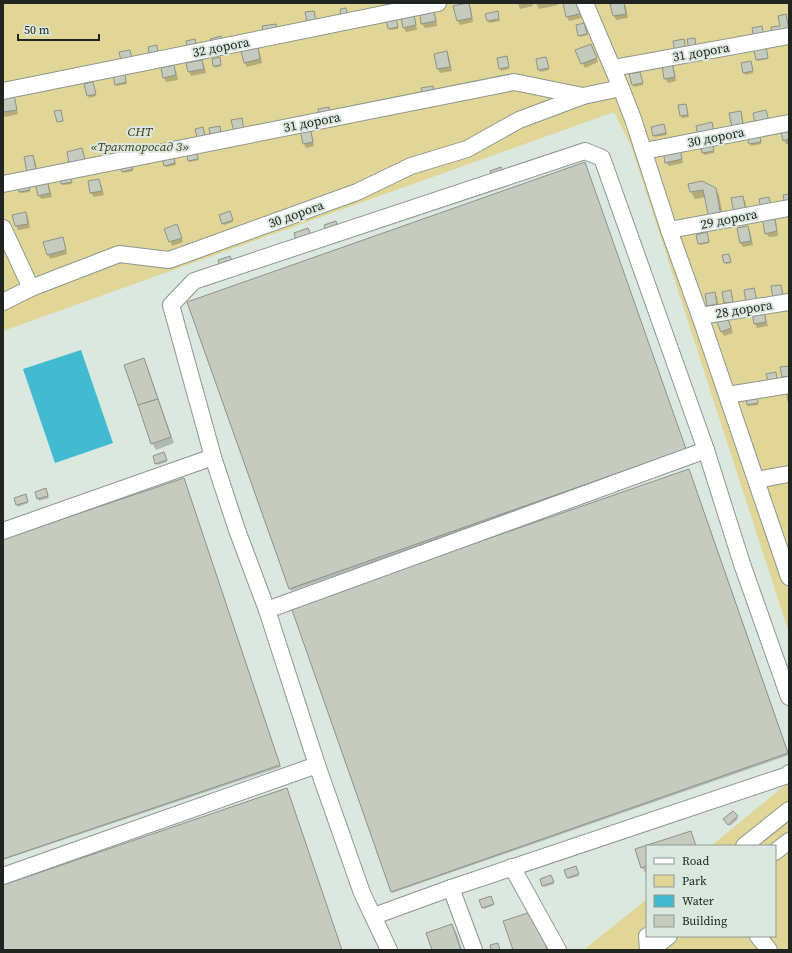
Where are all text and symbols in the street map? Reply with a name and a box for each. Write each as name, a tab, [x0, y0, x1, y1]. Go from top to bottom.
scale bar	[18, 16, 99, 42]
text: 50 m	[24, 22, 50, 38]
street label: 32 дорога	[191, 33, 251, 61]
street label: 31 дорога	[671, 39, 731, 65]
street label: 31 дорога	[282, 108, 342, 136]
park label: СНТ «Тракторосад 3»	[90, 123, 190, 155]
street label: 30 дорога	[686, 123, 746, 151]
street label: 30 дорога	[266, 196, 326, 232]
street label: 29 дорога	[699, 205, 759, 233]
street label: 28 дорога	[714, 296, 774, 322]
legend	[646, 845, 776, 937]
text: Road	[682, 853, 709, 869]
text: Park	[682, 873, 707, 889]
text: Water	[682, 893, 714, 909]
text: Building	[682, 913, 727, 929]

